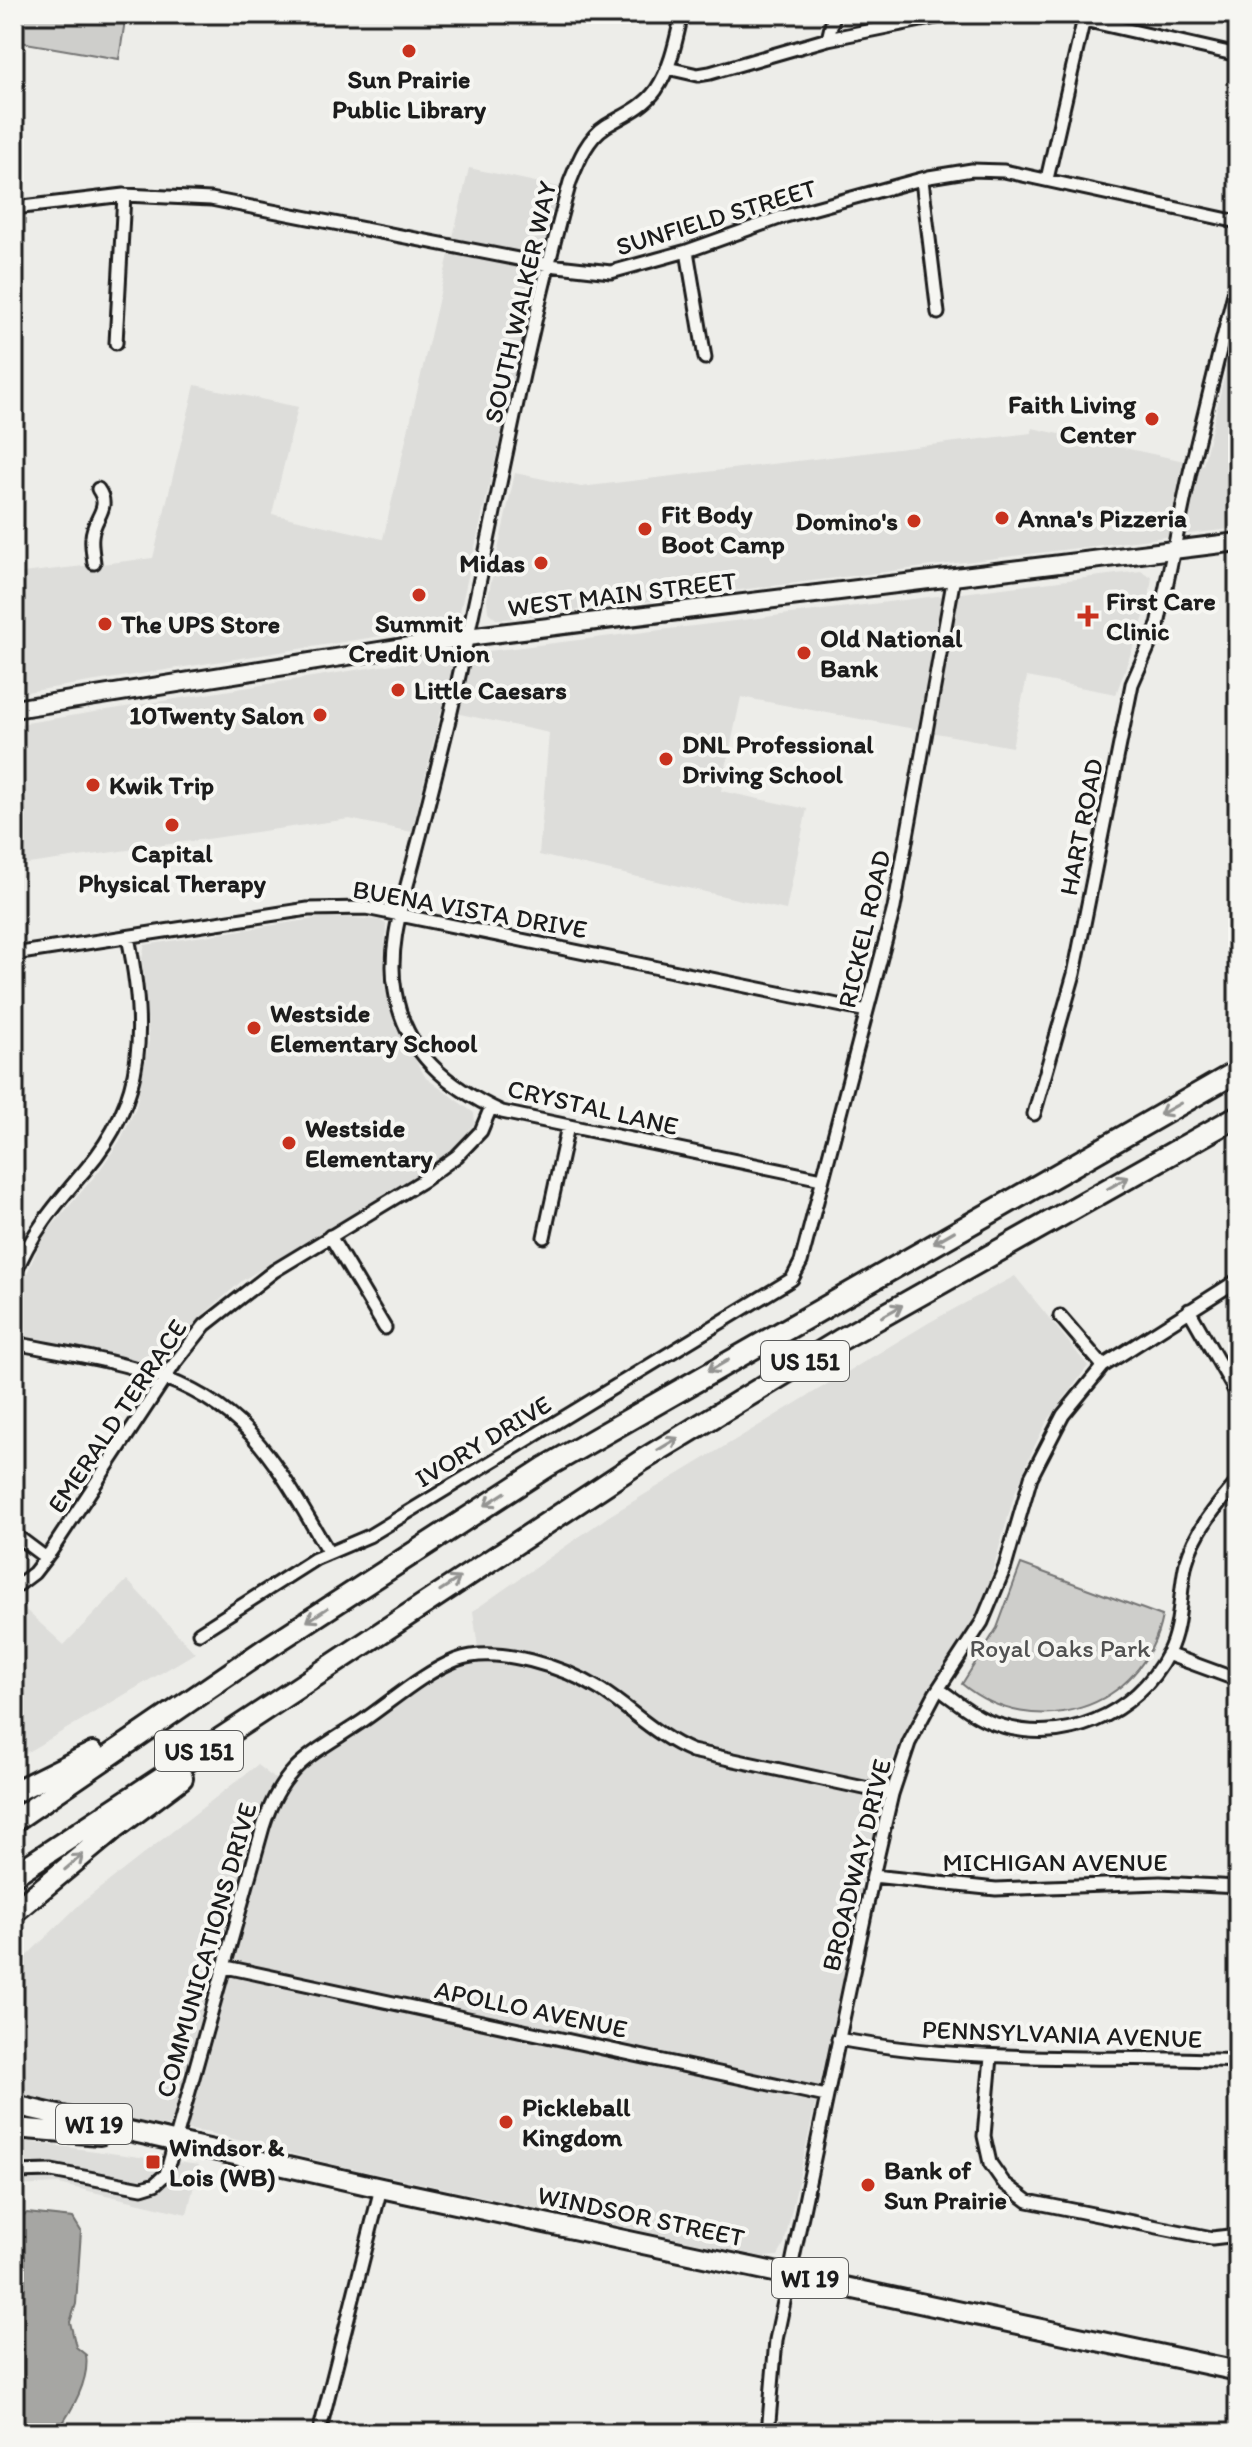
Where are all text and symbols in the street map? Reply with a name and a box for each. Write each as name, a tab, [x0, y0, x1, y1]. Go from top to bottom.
marker: Sun Prairie Public Library	[400, 42, 418, 60]
place label: Sun Prairie Public Library	[332, 63, 487, 125]
street label: SUNFIELD STREET	[612, 171, 821, 263]
street label: SOUTH WALKER WAY	[477, 178, 563, 426]
place label: Faith Living Center	[1008, 388, 1137, 450]
marker: Faith Living Center	[1143, 410, 1161, 428]
place label: Fit Body Boot Camp	[661, 498, 785, 560]
place label: Anna's Pizzeria	[1017, 502, 1187, 534]
place label: Domino's	[795, 505, 898, 537]
marker: Anna's Pizzeria	[993, 509, 1011, 527]
marker: Domino's	[905, 512, 923, 530]
marker: Fit Body Boot Camp	[636, 520, 654, 538]
place label: Midas	[459, 547, 525, 579]
marker: Midas	[532, 554, 550, 572]
street label: WEST MAIN STREET	[506, 564, 739, 624]
place label: First Care Clinic	[1106, 585, 1216, 647]
marker: Summit Credit Union	[410, 586, 428, 604]
marker: First Care Clinic	[1077, 605, 1099, 627]
place label: Summit Credit Union	[348, 607, 490, 669]
place label: The UPS Store	[120, 608, 280, 640]
marker: The UPS Store	[96, 615, 114, 633]
place label: Old National Bank	[820, 622, 963, 684]
marker: Old National Bank	[795, 644, 813, 662]
place label: Little Caesars	[414, 674, 567, 706]
marker: Little Caesars	[389, 681, 407, 699]
place label: 10Twenty Salon	[129, 699, 304, 731]
marker: 10Twenty Salon	[311, 706, 329, 724]
place label: DNL Professional Driving School	[682, 728, 874, 790]
marker: DNL Professional Driving School	[657, 750, 675, 768]
street label: HART ROAD	[1052, 756, 1110, 898]
place label: Kwik Trip	[109, 769, 214, 801]
marker: Kwik Trip	[84, 776, 102, 794]
marker: Capital Physical Therapy	[163, 816, 181, 834]
place label: Capital Physical Therapy	[78, 837, 266, 899]
street label: RICKEL ROAD	[830, 847, 898, 1011]
street label: BUENA VISTA DRIVE	[350, 873, 590, 945]
place label: Westside Elementary School	[270, 997, 478, 1059]
marker: Westside Elementary School	[245, 1019, 263, 1037]
street label: CRYSTAL LANE	[505, 1072, 681, 1142]
one-way arrow	[1159, 1101, 1182, 1117]
place label: Westside Elementary	[305, 1112, 433, 1174]
marker: Westside Elementary	[280, 1134, 298, 1152]
one-way arrow	[1106, 1175, 1130, 1190]
one-way arrow	[933, 1229, 956, 1245]
one-way arrow	[880, 1303, 903, 1319]
street label: EMERALD TERRACE	[40, 1313, 194, 1519]
road number: US 151	[761, 1341, 849, 1381]
one-way arrow	[707, 1358, 730, 1374]
street label: IVORY DRIVE	[409, 1388, 557, 1494]
one-way arrow	[656, 1436, 679, 1452]
one-way arrow	[484, 1492, 507, 1508]
one-way arrow	[438, 1576, 460, 1593]
one-way arrow	[307, 1607, 329, 1623]
park label: Royal Oaks Park	[969, 1632, 1151, 1664]
road number: US 151	[155, 1731, 243, 1771]
street label: BROADWAY DRIVE	[814, 1756, 898, 1974]
street label: COMMUNICATIONS DRIVE	[149, 1799, 263, 2101]
street label: MICHIGAN AVENUE	[942, 1846, 1168, 1878]
one-way arrow	[63, 1853, 83, 1871]
street label: APOLLO AVENUE	[432, 1973, 630, 2045]
street label: PENNSYLVANIA AVENUE	[921, 2013, 1203, 2055]
place label: Pickleball Kingdom	[522, 2091, 631, 2153]
road number: WI 19	[56, 2104, 132, 2144]
marker: Pickleball Kingdom	[497, 2113, 515, 2131]
place label: Windsor & Lois (WB)	[169, 2131, 285, 2193]
marker: Windsor & Lois (WB)	[144, 2153, 162, 2171]
place label: Bank of Sun Prairie	[884, 2154, 1007, 2216]
marker: Bank of Sun Prairie	[859, 2176, 877, 2194]
street label: WINDSOR STREET	[535, 2178, 748, 2254]
road number: WI 19	[772, 2258, 848, 2298]

